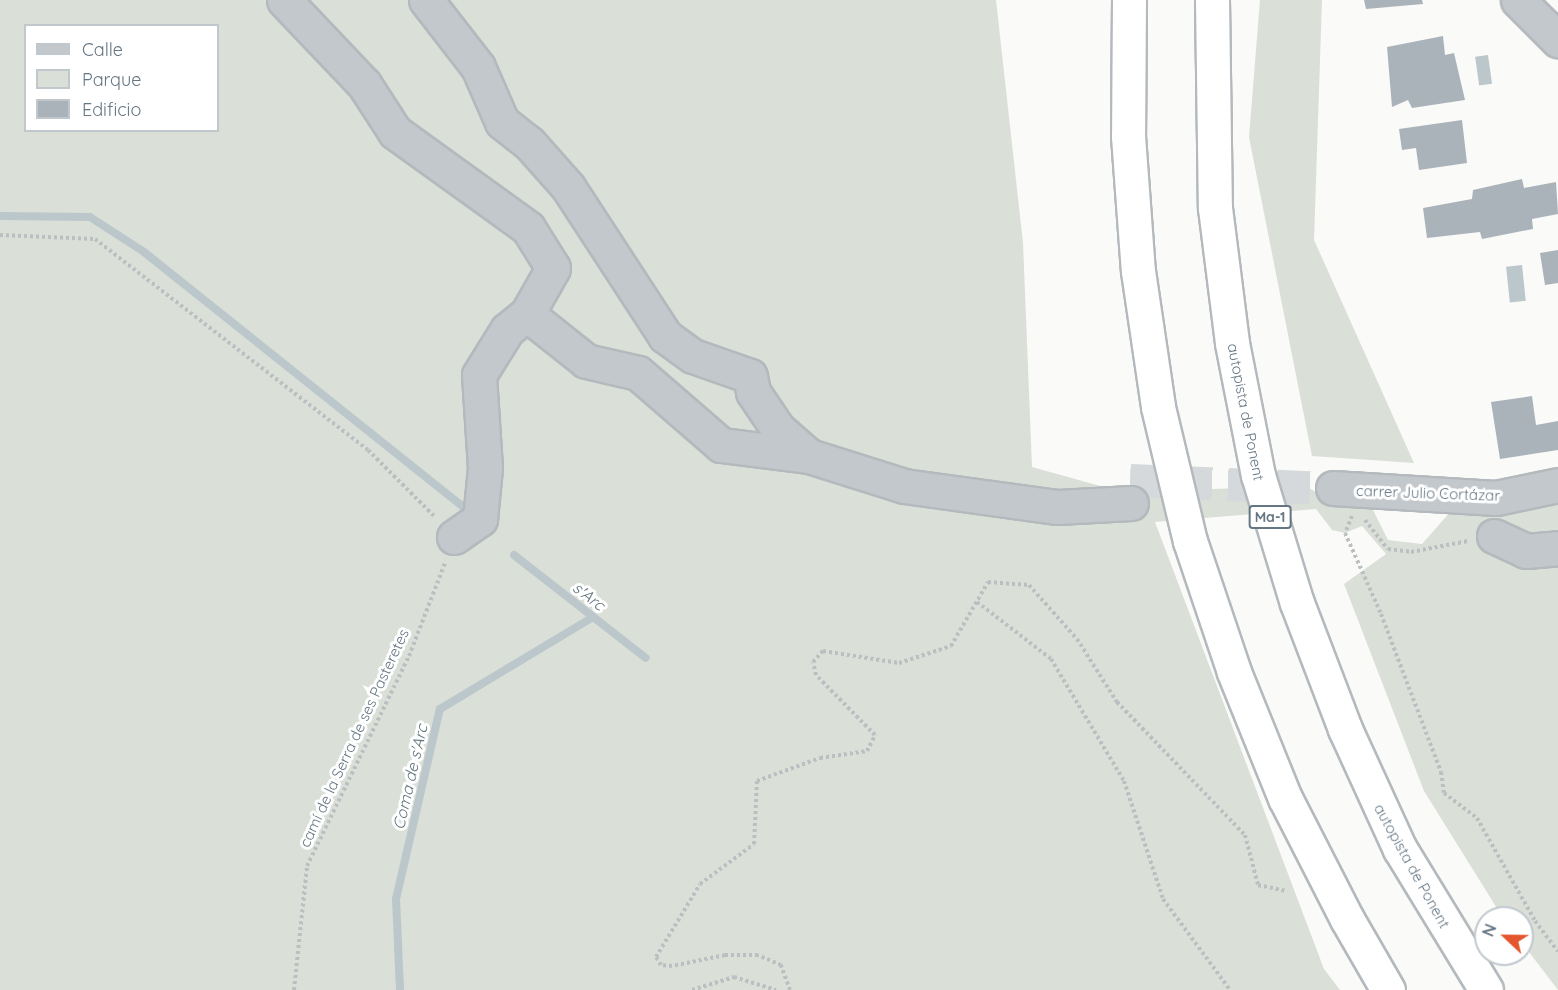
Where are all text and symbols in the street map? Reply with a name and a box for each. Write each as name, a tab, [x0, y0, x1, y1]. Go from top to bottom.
legend	[24, 24, 219, 132]
text: Calle	[82, 38, 123, 61]
text: Parque	[82, 68, 141, 91]
text: Edificio	[82, 98, 141, 121]
street label: autopista de Ponent	[1224, 342, 1268, 482]
street label: carrer Julio Cortázar	[1356, 481, 1500, 505]
road number: Ma-1	[1248, 506, 1292, 528]
water label: s'Arc	[569, 578, 609, 614]
street label: camí de la Serra de ses Pasteretes	[295, 626, 413, 850]
water label: Coma de s'Arc	[389, 723, 431, 831]
street label: autopista de Ponent	[1370, 801, 1454, 931]
north arrow	[1474, 906, 1534, 966]
text: N	[1478, 921, 1501, 939]

